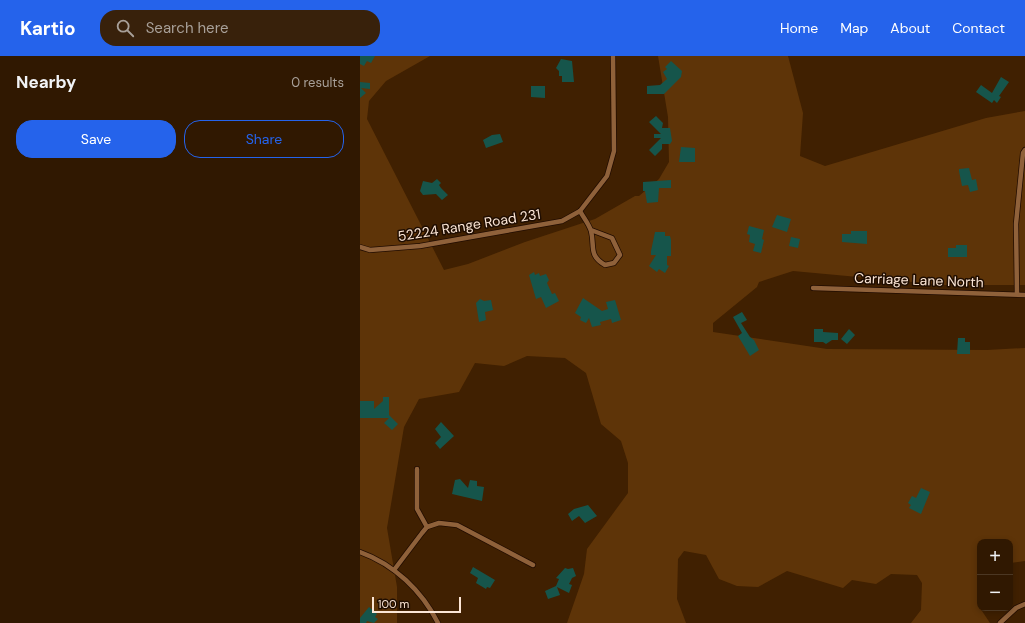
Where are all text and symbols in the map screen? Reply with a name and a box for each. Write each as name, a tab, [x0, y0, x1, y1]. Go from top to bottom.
search box	[100, 10, 380, 46]
text: Kartio	[20, 16, 76, 41]
icon: search	[114, 17, 136, 39]
text: Search here	[146, 18, 228, 38]
text: Home	[780, 19, 818, 37]
text: Map	[840, 19, 868, 37]
text: About	[890, 19, 930, 37]
text: Contact	[952, 19, 1005, 37]
text: Nearby	[16, 71, 76, 93]
text: 0 results	[291, 74, 344, 91]
button: Save	[16, 120, 176, 158]
button: Share	[184, 120, 344, 158]
street label: 52224 Range Road 231	[396, 205, 542, 245]
street label: Carriage Lane North	[854, 269, 984, 291]
map controls	[977, 539, 1013, 611]
button: +	[977, 539, 1013, 575]
button: −	[977, 575, 1013, 611]
scale bar	[372, 595, 461, 614]
text: 100 m	[378, 597, 409, 611]

